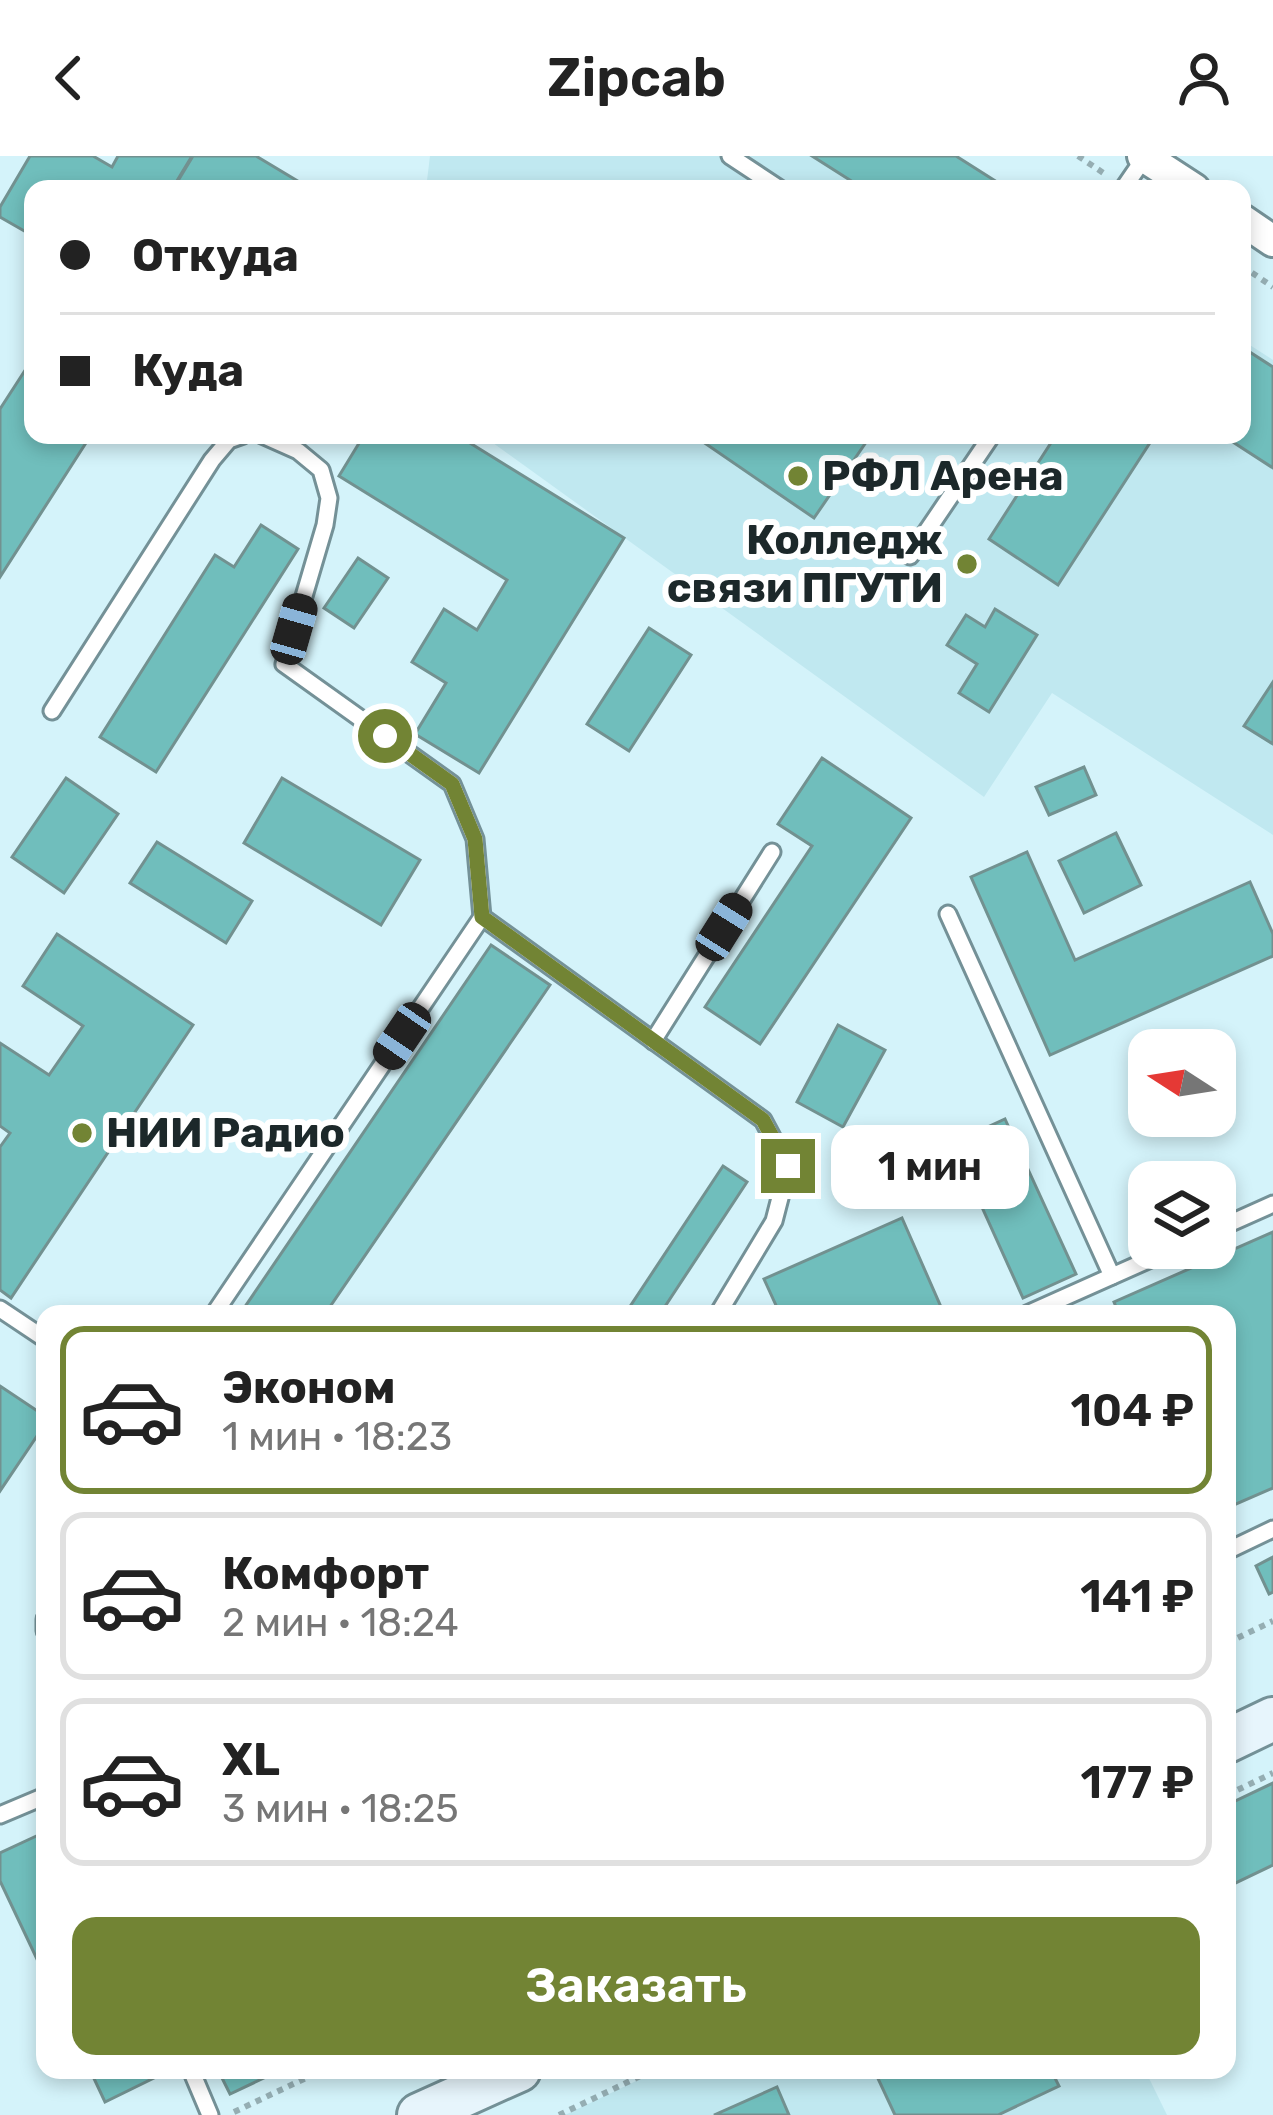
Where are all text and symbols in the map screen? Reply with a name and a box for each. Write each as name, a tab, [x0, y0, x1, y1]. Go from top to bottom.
icon: back	[36, 45, 102, 111]
icon: person	[1171, 45, 1237, 111]
text: Zipcab	[547, 46, 726, 110]
text: Откуда	[132, 229, 299, 282]
text: Куда	[132, 344, 244, 397]
place label: РФЛ Арена	[822, 451, 1063, 501]
marker: РФЛ Арена	[785, 463, 811, 489]
place label: Колледж связи ПГУТИ	[667, 515, 943, 613]
marker: Колледж связи ПГУТИ	[954, 551, 980, 577]
car	[267, 589, 321, 669]
route start	[358, 709, 412, 763]
car	[690, 887, 758, 967]
car	[367, 996, 437, 1076]
north arrow	[1128, 1029, 1236, 1137]
map controls	[1128, 1029, 1236, 1269]
place label: НИИ Радио	[106, 1108, 345, 1158]
marker: НИИ Радио	[69, 1120, 95, 1146]
callout: 1 мин	[830, 1124, 1028, 1208]
route end	[761, 1139, 815, 1193]
text: 1 мин	[878, 1144, 982, 1190]
button: layers	[1128, 1161, 1236, 1269]
icon: car	[78, 1356, 186, 1464]
text: Эконом	[222, 1361, 396, 1414]
text: 104 ₽	[1071, 1384, 1194, 1437]
text: 1 мин · 18:23	[222, 1414, 452, 1460]
icon: car	[78, 1542, 186, 1650]
text: Комфорт	[222, 1547, 429, 1600]
text: 141 ₽	[1080, 1570, 1194, 1623]
text: 2 мин · 18:24	[222, 1600, 459, 1646]
icon: car	[78, 1728, 186, 1836]
text: XL	[222, 1733, 280, 1786]
text: 177 ₽	[1080, 1756, 1194, 1809]
text: 3 мин · 18:25	[222, 1786, 459, 1832]
button: Заказать	[72, 1917, 1200, 2055]

